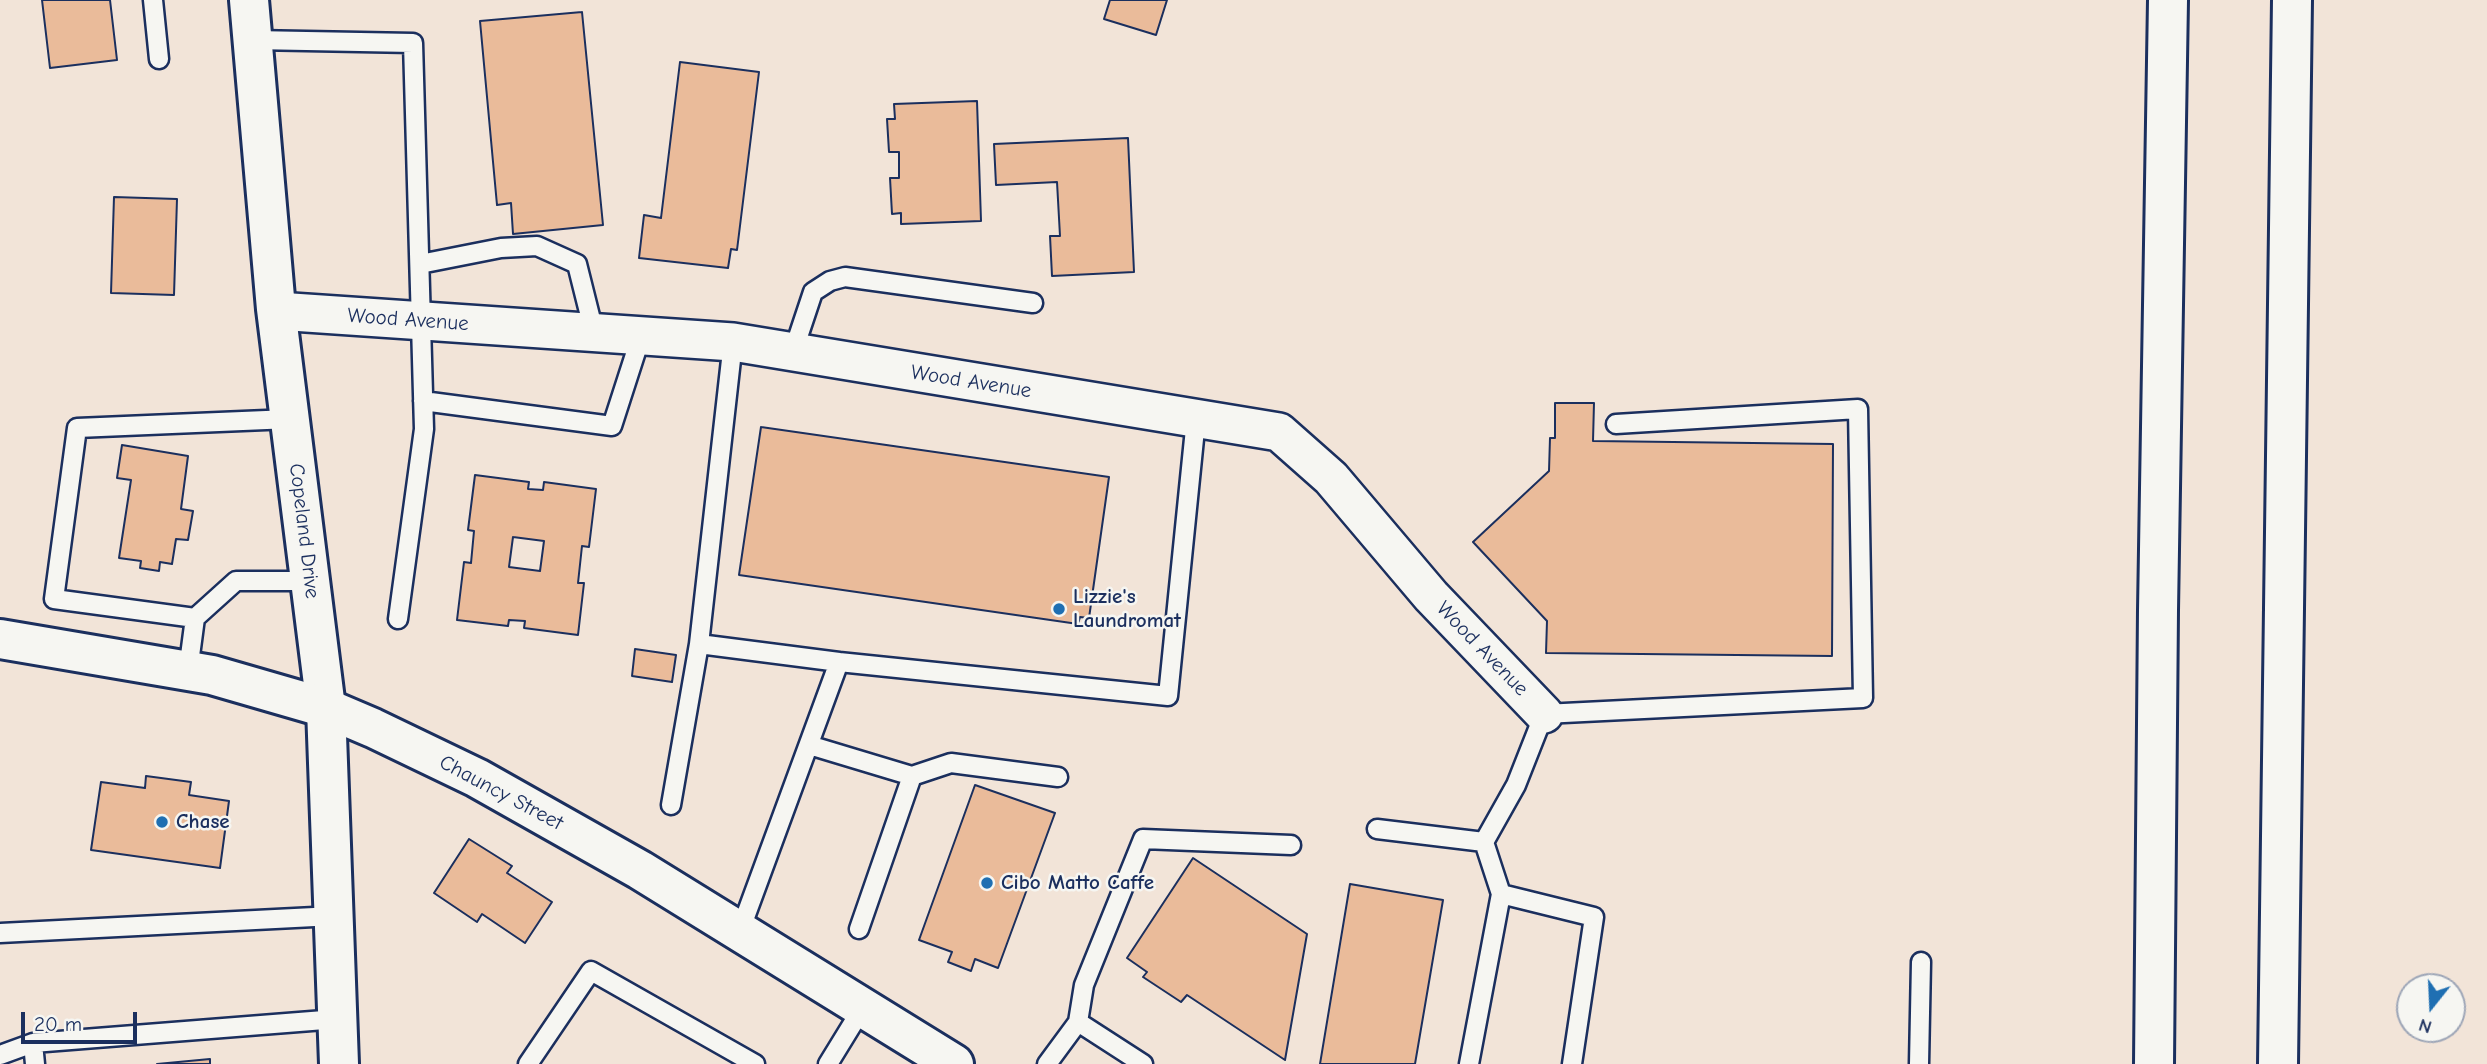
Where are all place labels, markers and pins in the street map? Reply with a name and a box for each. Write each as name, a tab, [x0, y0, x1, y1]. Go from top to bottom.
place label: Lizzie's Laundromat	[1073, 584, 1181, 634]
marker: Lizzie's Laundromat	[1051, 601, 1067, 617]
place label: Chase	[176, 809, 230, 835]
marker: Chase	[154, 814, 170, 830]
place label: Cibo Matto Caffe	[1001, 870, 1154, 896]
marker: Cibo Matto Caffe	[979, 875, 995, 891]

